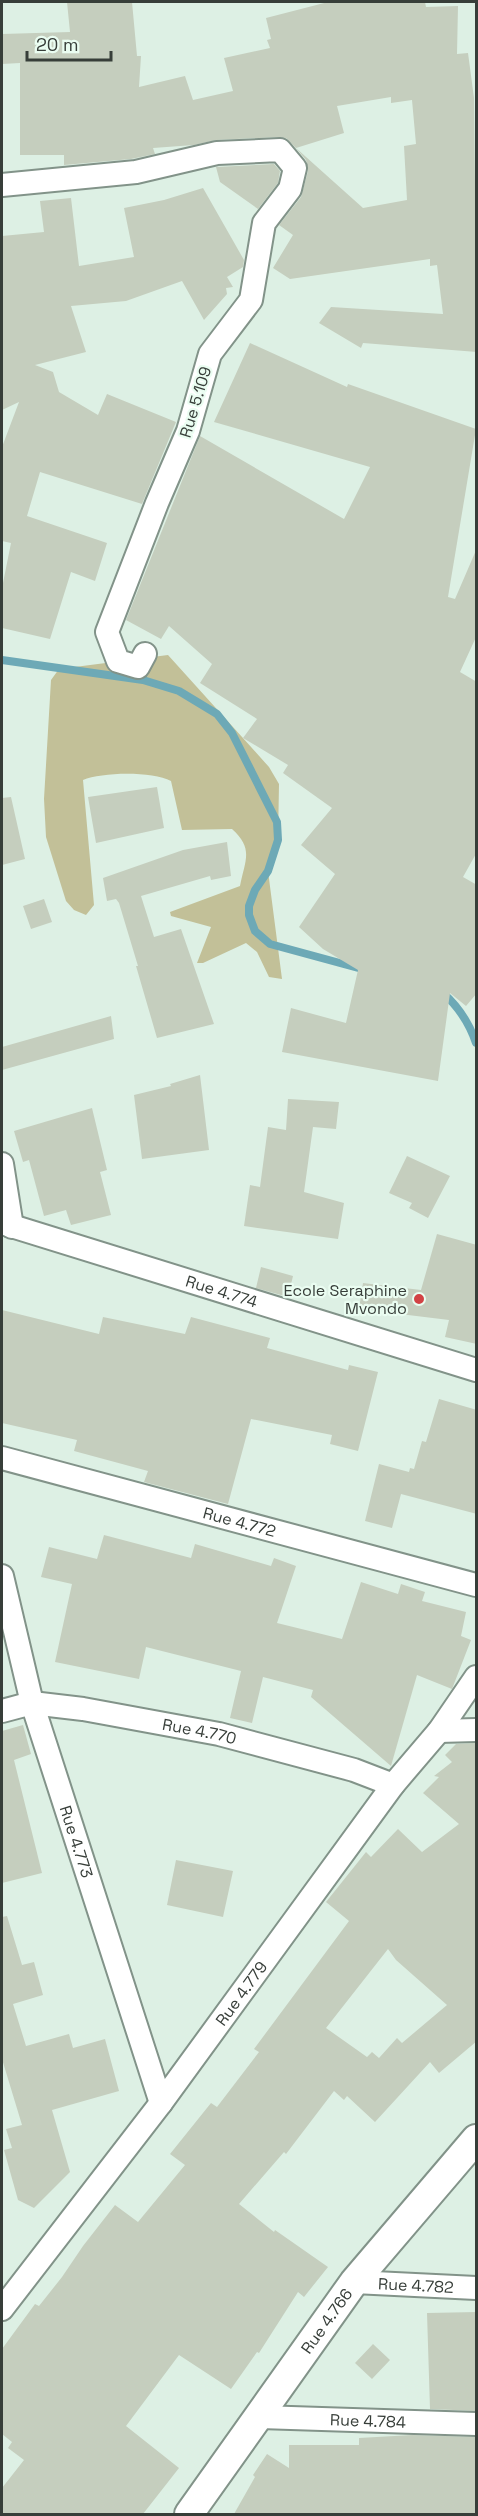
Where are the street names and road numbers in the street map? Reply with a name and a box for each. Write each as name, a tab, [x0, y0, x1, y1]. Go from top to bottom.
street label: Rue 5.109	[175, 364, 216, 440]
street label: Rue 4.774	[183, 1271, 260, 1313]
street label: Rue 4.772	[201, 1502, 278, 1542]
street label: Rue 4.770	[161, 1714, 239, 1749]
street label: Rue 4.773	[55, 1803, 98, 1880]
street label: Rue 4.779	[211, 1957, 272, 2030]
street label: Rue 4.782	[378, 2273, 454, 2298]
street label: Rue 4.766	[296, 2284, 357, 2358]
street label: Rue 4.784	[330, 2409, 406, 2433]

